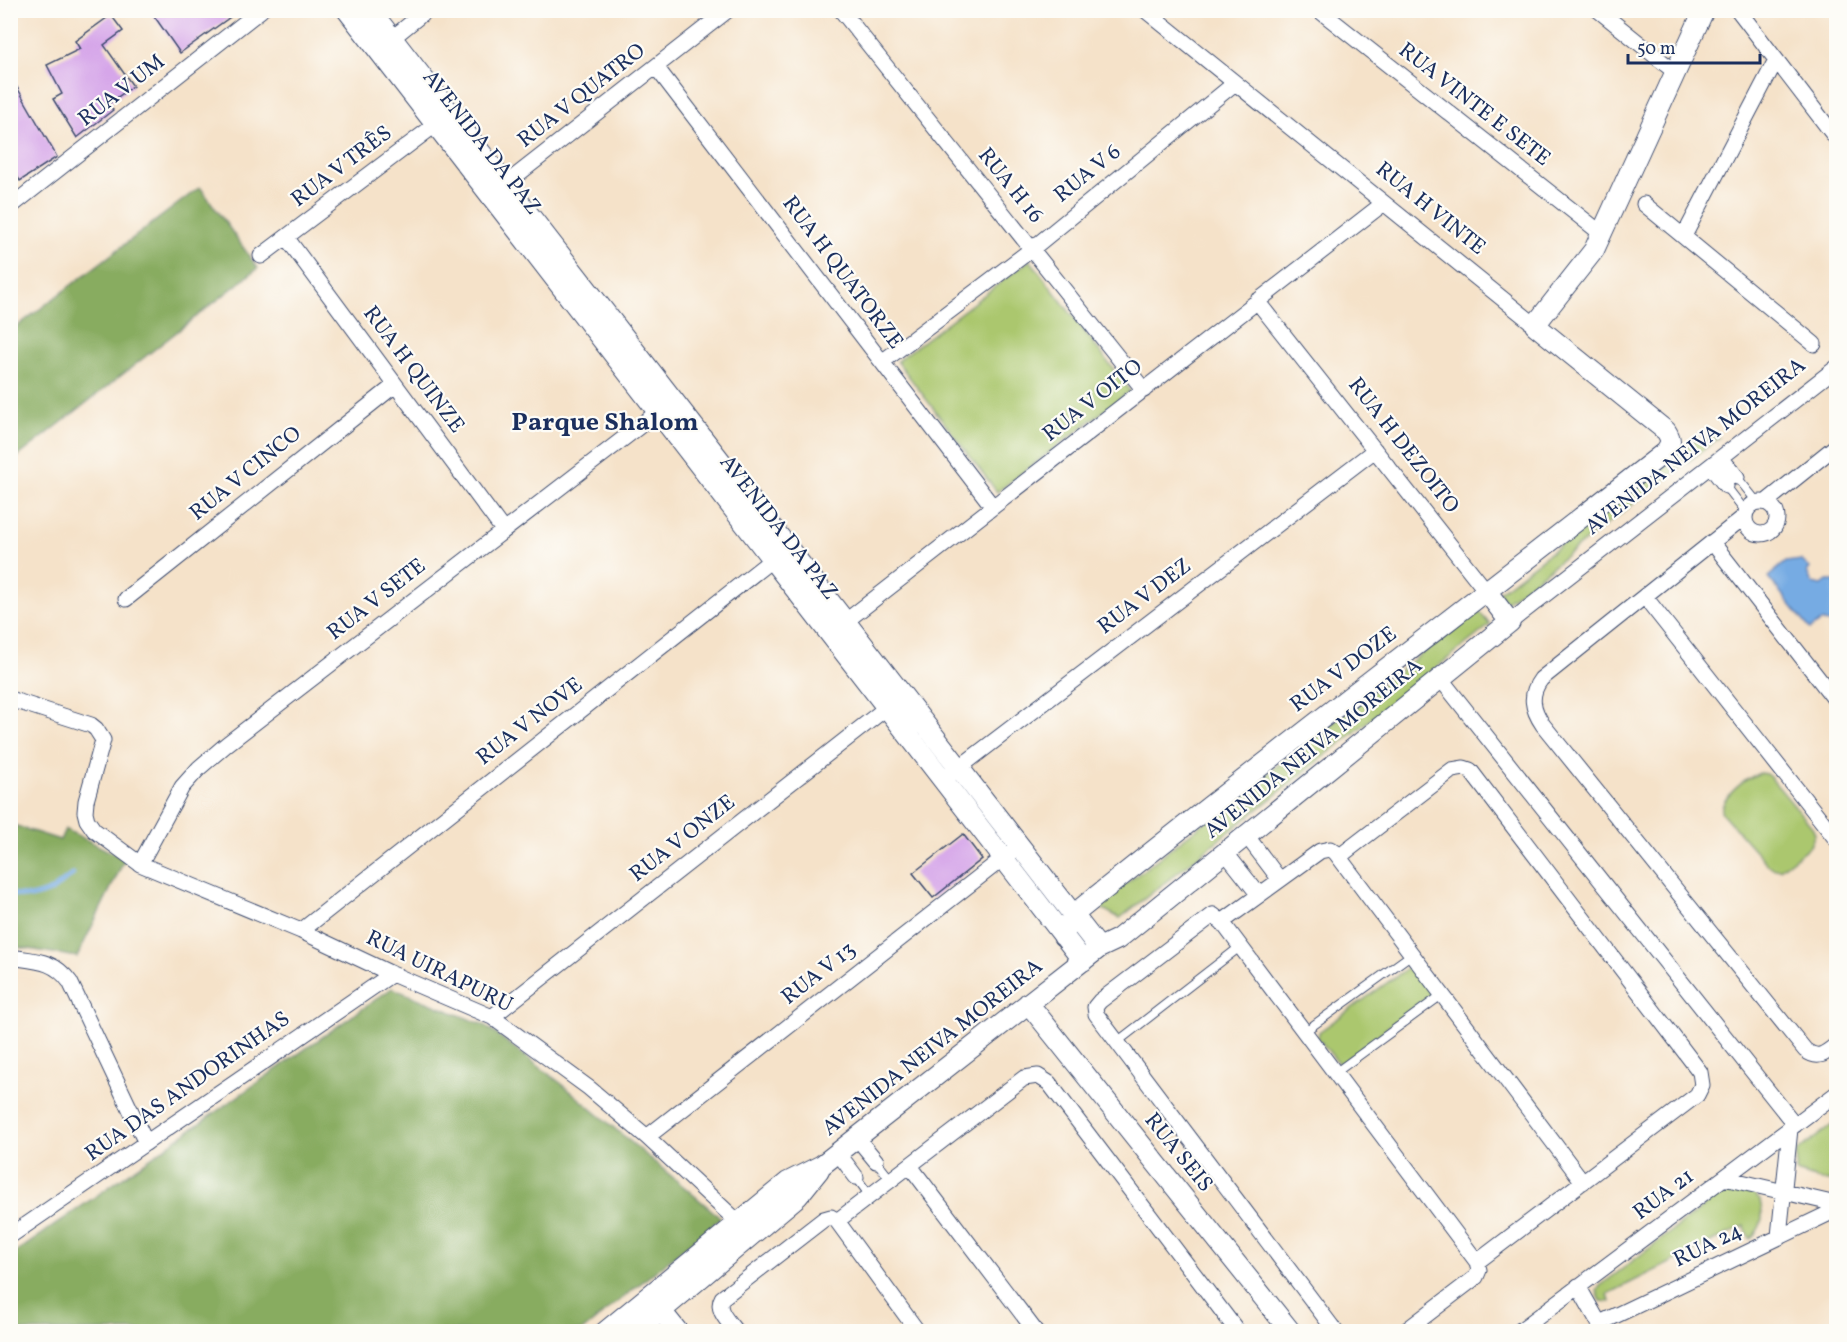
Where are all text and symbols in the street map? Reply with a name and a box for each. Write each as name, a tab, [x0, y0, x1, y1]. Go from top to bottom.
scale bar	[1628, 27, 1760, 65]
street label: RUA V QUATRO	[512, 36, 652, 156]
street label: RUA VINTE E SETE	[1391, 36, 1557, 174]
text: 50 m	[1637, 37, 1676, 62]
street label: RUA V UM	[72, 47, 172, 135]
street label: AVENIDA DA PAZ	[414, 64, 548, 222]
street label: RUA V TRÊS	[285, 119, 399, 215]
street label: RUA V 6	[1048, 137, 1128, 211]
street label: RUA H 16	[970, 141, 1050, 231]
street label: RUA H VINTE	[1368, 155, 1492, 263]
street label: RUA H QUATORZE	[774, 190, 910, 356]
street label: RUA H QUINZE	[355, 300, 471, 440]
street label: AVENIDA NEIVA MOREIRA	[1579, 351, 1813, 543]
street label: RUA V OITO	[1037, 352, 1149, 450]
street label: RUA H DEZOITO	[1340, 371, 1466, 521]
district label: Parque Shalom	[511, 405, 699, 441]
street label: RUA V CINCO	[184, 419, 308, 529]
street label: AVENIDA DA PAZ	[711, 449, 845, 607]
street label: RUA V DEZ	[1092, 551, 1198, 643]
street label: RUA V SETE	[321, 552, 433, 648]
street label: RUA V DOZE	[1284, 620, 1404, 720]
street label: AVENIDA NEIVA MOREIRA	[1198, 651, 1430, 847]
street label: RUA V NOVE	[470, 671, 590, 773]
street label: RUA V ONZE	[624, 788, 742, 890]
street label: RUA UIRAPURU	[360, 923, 518, 1021]
street label: RUA V 13	[775, 935, 863, 1013]
street label: AVENIDA NEIVA MOREIRA	[816, 952, 1050, 1144]
street label: RUA DAS ANDORINHAS	[79, 1004, 297, 1170]
street label: RUA SEIS	[1136, 1107, 1220, 1199]
street label: RUA 21	[1627, 1162, 1701, 1228]
street label: RUA 24	[1668, 1216, 1748, 1276]

